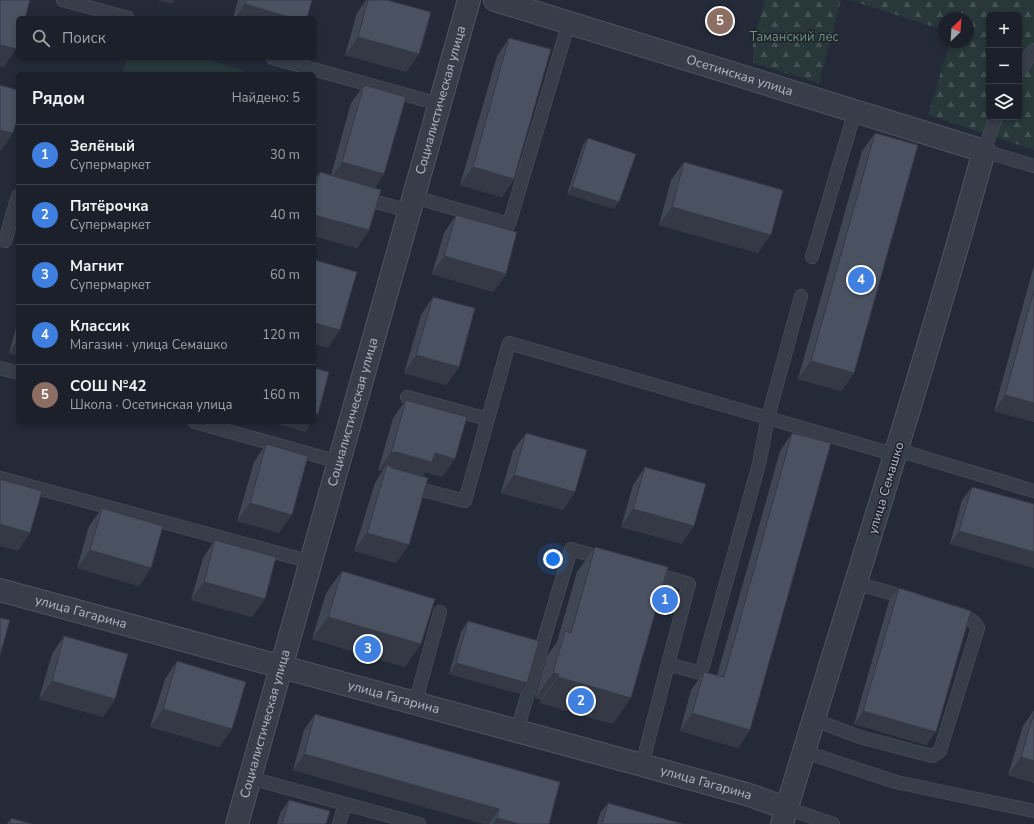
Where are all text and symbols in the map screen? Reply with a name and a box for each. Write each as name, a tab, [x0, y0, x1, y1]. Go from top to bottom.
pin: 5	[707, 6, 733, 36]
north arrow	[938, 12, 974, 48]
map controls	[986, 12, 1022, 120]
button: +	[986, 12, 1022, 48]
search box	[16, 16, 316, 60]
street label: Социалистическая улица	[411, 24, 470, 177]
icon: search	[30, 27, 52, 49]
text: Поиск	[62, 28, 106, 48]
park label: Таманский лес	[749, 28, 839, 46]
button: −	[986, 48, 1022, 84]
street label: Осетинская улица	[684, 51, 795, 100]
button: layers	[986, 84, 1022, 120]
text: Рядом	[32, 87, 85, 110]
text: Найдено: 5	[232, 89, 300, 107]
text: Зелёный	[70, 136, 135, 156]
text: 1	[41, 146, 49, 164]
text: 30 m	[270, 146, 300, 164]
text: Супермаркет	[70, 156, 151, 174]
text: Пятёрочка	[70, 196, 149, 216]
text: 2	[41, 206, 49, 224]
text: 40 m	[270, 206, 300, 224]
text: Супермаркет	[70, 216, 151, 234]
text: Магнит	[70, 256, 124, 276]
pin: 4	[848, 265, 874, 295]
text: 3	[41, 266, 49, 284]
text: 60 m	[270, 266, 300, 284]
text: Супермаркет	[70, 276, 151, 294]
text: Классик	[70, 316, 130, 336]
text: 4	[41, 326, 49, 344]
text: 120 m	[262, 326, 300, 344]
text: Магазин · улица Семашко	[70, 336, 228, 354]
street label: Социалистическая улица	[323, 336, 383, 489]
text: СОШ №42	[70, 376, 146, 396]
text: 5	[41, 386, 49, 404]
text: 160 m	[262, 386, 300, 404]
text: Школа · Осетинская улица	[70, 396, 233, 414]
street label: улица Семашко	[863, 440, 909, 536]
your location	[543, 549, 563, 569]
pin: 1	[652, 585, 678, 615]
street label: улица Гагарина	[33, 591, 129, 633]
pin: 3	[355, 634, 381, 664]
street label: Социалистическая улица	[236, 647, 295, 800]
street label: улица Гагарина	[346, 676, 442, 718]
pin: 2	[568, 686, 594, 716]
street label: улица Гагарина	[658, 762, 755, 804]

